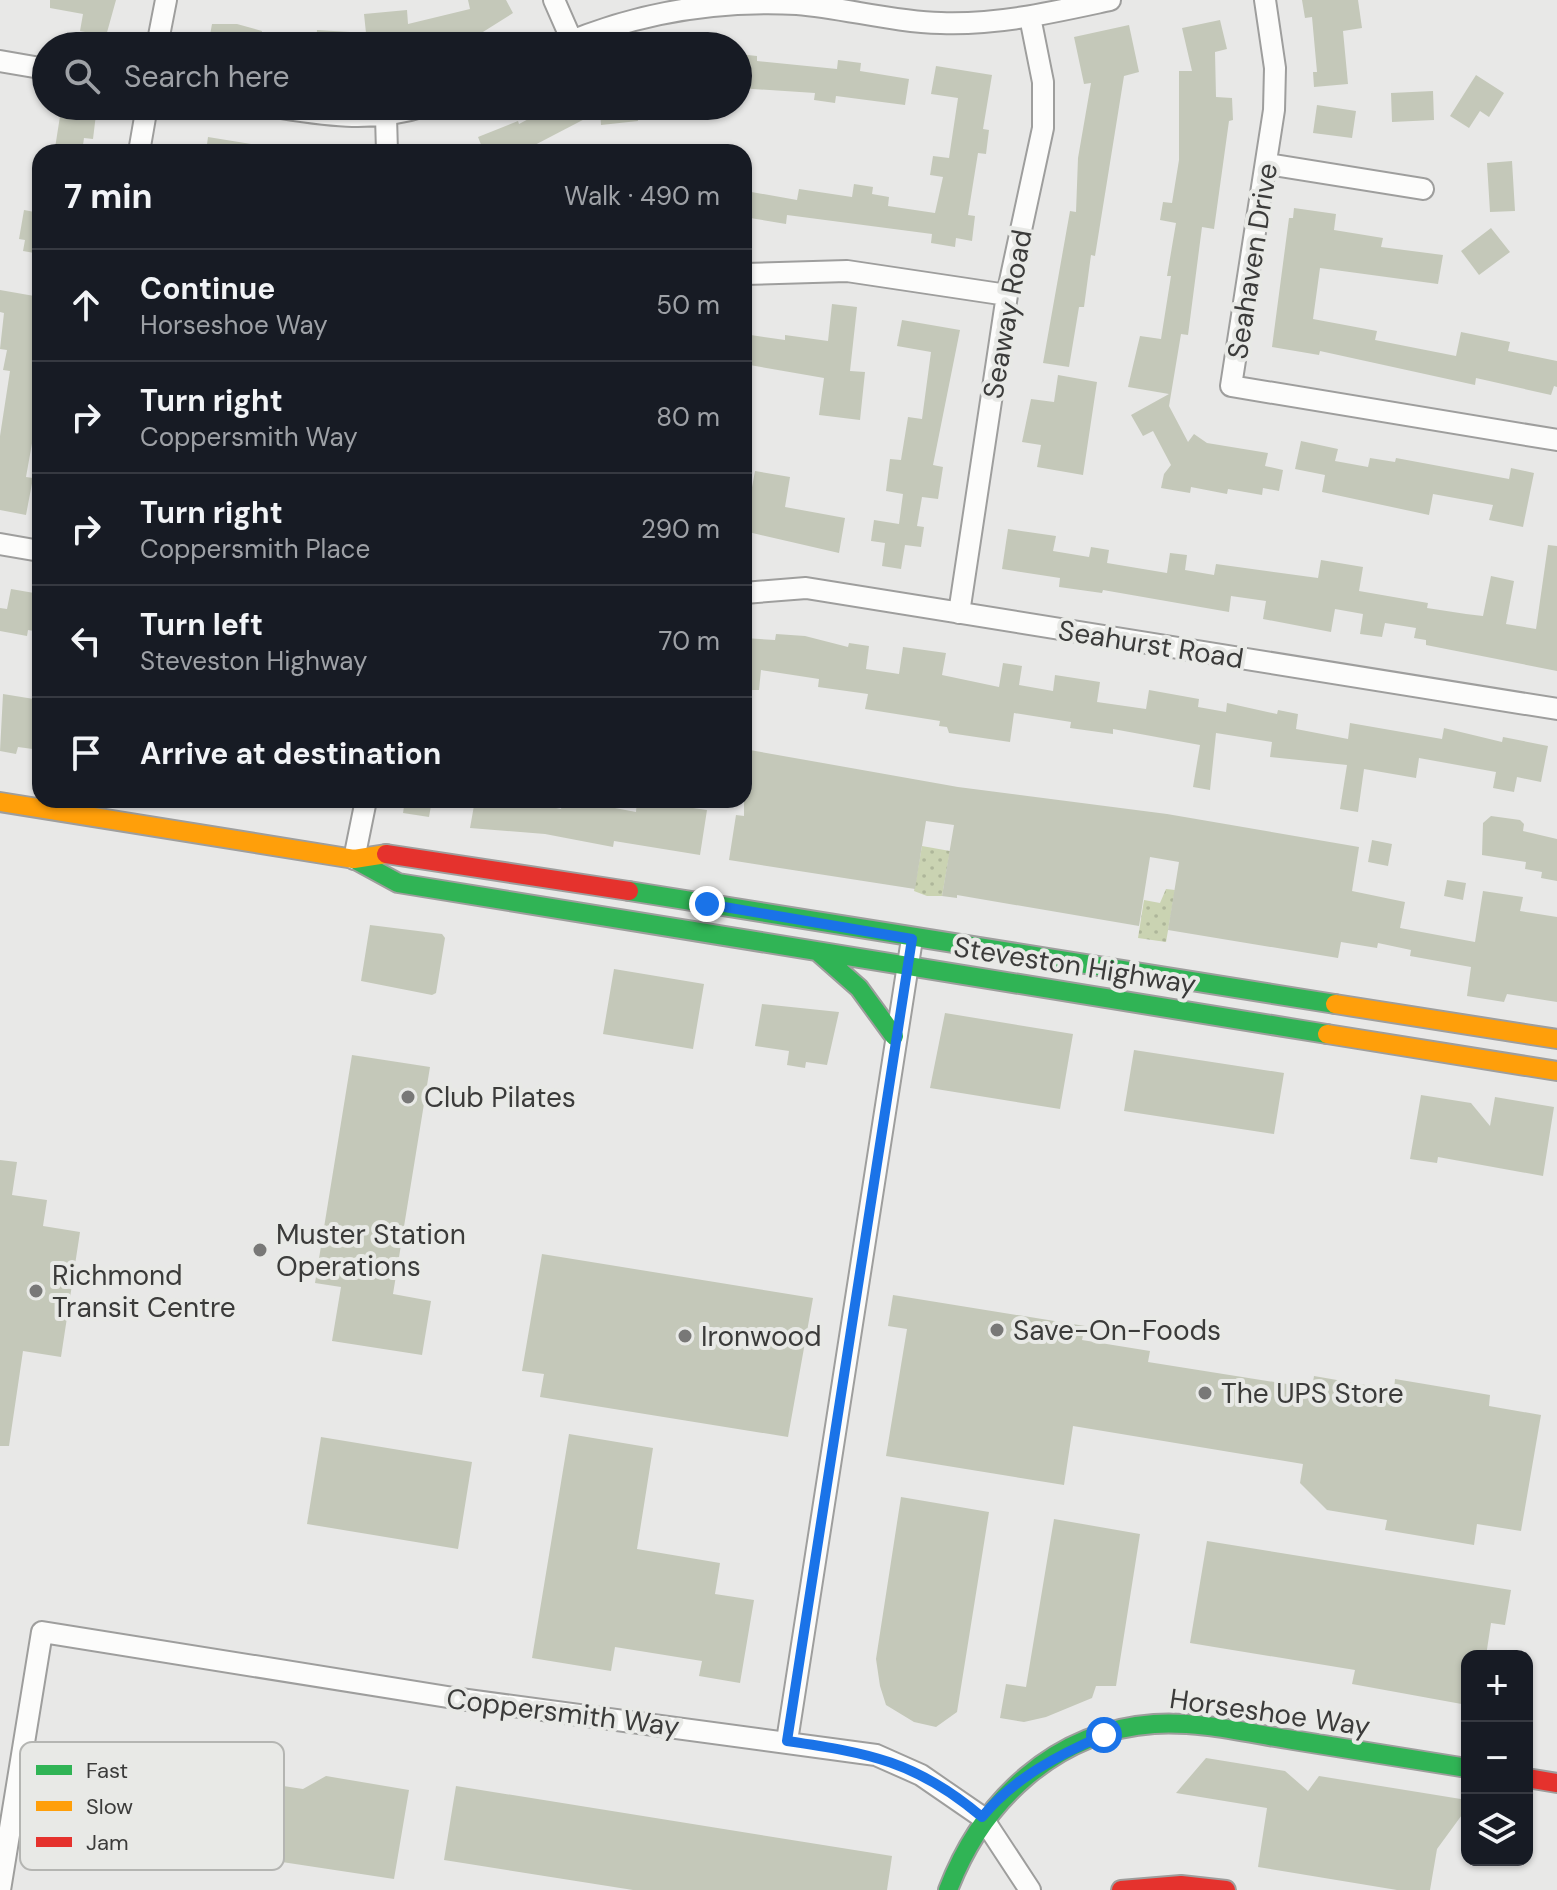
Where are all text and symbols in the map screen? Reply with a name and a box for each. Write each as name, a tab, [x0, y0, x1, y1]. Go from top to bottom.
search box	[32, 32, 752, 120]
icon: search	[60, 54, 104, 98]
text: Search here	[124, 57, 290, 96]
street label: Seahaven Drive	[1219, 160, 1286, 362]
text: 7 min	[64, 174, 153, 219]
text: Walk · 490 m	[564, 179, 720, 213]
street label: Seaway Road	[974, 227, 1041, 401]
text: Continue	[140, 269, 275, 308]
icon: ahead	[64, 283, 108, 327]
text: 50 m	[656, 288, 720, 322]
text: Horseshoe Way	[140, 308, 328, 342]
text: Turn right	[140, 381, 283, 420]
icon: right	[64, 395, 108, 439]
text: 80 m	[656, 400, 720, 434]
text: Coppersmith Way	[140, 420, 358, 454]
text: Turn right	[140, 493, 283, 532]
icon: right	[64, 507, 108, 551]
text: 290 m	[641, 512, 720, 546]
text: Coppersmith Place	[140, 532, 370, 566]
text: Turn left	[140, 605, 263, 644]
street label: Seahurst Road	[1056, 612, 1246, 677]
icon: left	[64, 619, 108, 663]
text: 70 m	[659, 624, 720, 658]
text: Steveston Highway	[140, 644, 368, 678]
icon: arrive	[64, 731, 108, 775]
text: Arrive at destination	[140, 734, 441, 773]
route end	[689, 886, 725, 922]
street label: Steveston Highway	[951, 928, 1199, 1003]
place label: Club Pilates	[424, 1079, 576, 1116]
marker: Club Pilates	[399, 1088, 417, 1106]
place label: Muster Station Operations	[276, 1216, 466, 1285]
marker: Muster Station Operations	[251, 1241, 269, 1259]
place label: Richmond Transit Centre	[52, 1257, 236, 1326]
marker: Richmond Transit Centre	[27, 1282, 45, 1300]
place label: Save-On-Foods	[1013, 1312, 1221, 1349]
place label: Ironwood	[701, 1318, 822, 1355]
marker: Save-On-Foods	[988, 1321, 1006, 1339]
marker: Ironwood	[676, 1327, 694, 1345]
place label: The UPS Store	[1221, 1375, 1404, 1412]
marker: The UPS Store	[1196, 1384, 1214, 1402]
map controls	[1461, 1650, 1533, 1866]
button: +	[1461, 1650, 1533, 1722]
street label: Coppersmith Way	[444, 1680, 682, 1745]
street label: Horseshoe Way	[1167, 1680, 1373, 1745]
route start	[1086, 1717, 1122, 1753]
button: −	[1461, 1722, 1533, 1794]
legend	[20, 1742, 284, 1870]
text: Fast	[86, 1756, 128, 1785]
text: Slow	[86, 1792, 133, 1821]
button: layers	[1461, 1794, 1533, 1866]
text: Jam	[86, 1828, 129, 1857]

